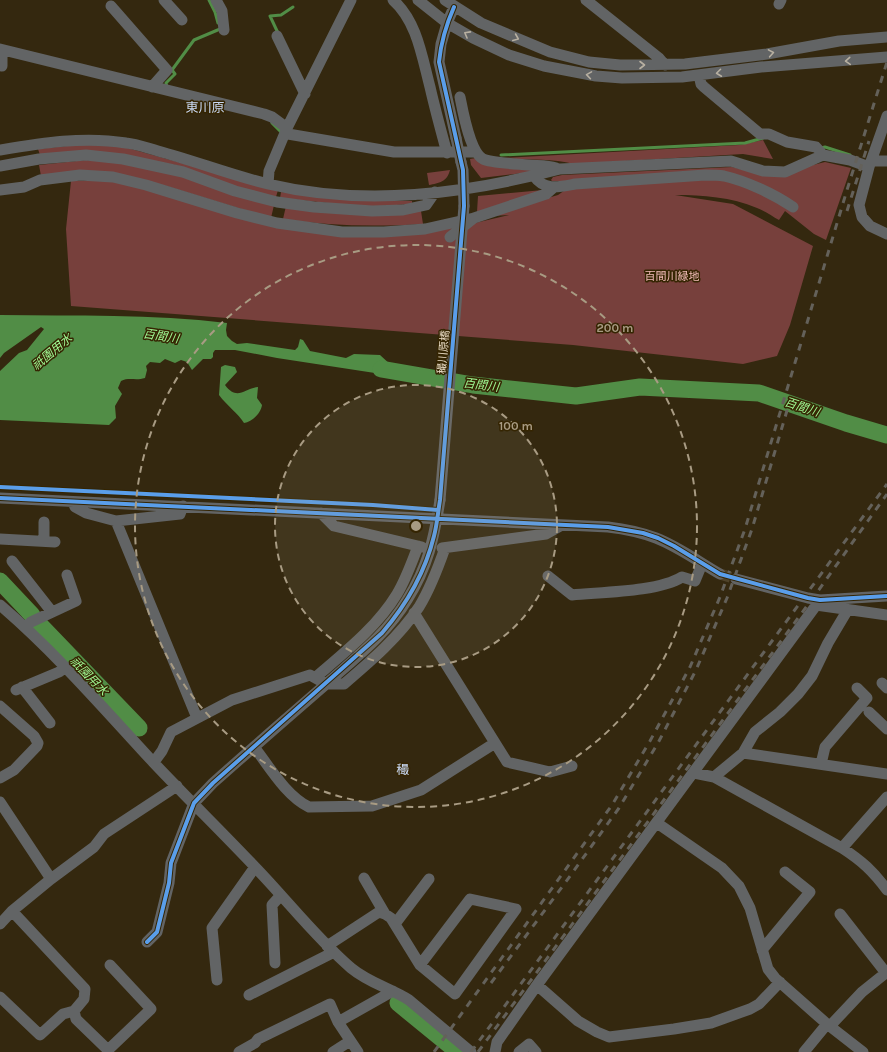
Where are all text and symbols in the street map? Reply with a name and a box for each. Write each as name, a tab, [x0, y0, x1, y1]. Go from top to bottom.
one-way arrow	[463, 32, 471, 39]
one-way arrow	[511, 33, 519, 41]
one-way arrow	[768, 49, 774, 58]
one-way arrow	[845, 56, 851, 65]
one-way arrow	[639, 61, 645, 69]
one-way arrow	[716, 68, 722, 77]
one-way arrow	[586, 71, 592, 80]
district label: 東川原	[185, 100, 225, 115]
park label: 百間川緑地	[645, 270, 700, 283]
text: 200 m	[597, 321, 633, 335]
water label: 百間川	[142, 326, 182, 346]
water label: 祇園用水	[29, 330, 76, 373]
street label: 穝川原橋	[435, 330, 452, 375]
water label: 百間川	[462, 376, 502, 394]
water label: 百間川	[783, 395, 823, 420]
text: 100 m	[499, 419, 533, 433]
centre of rings	[409, 519, 423, 533]
water label: 祇園用水	[67, 654, 112, 700]
district label: 穝	[396, 762, 410, 777]

